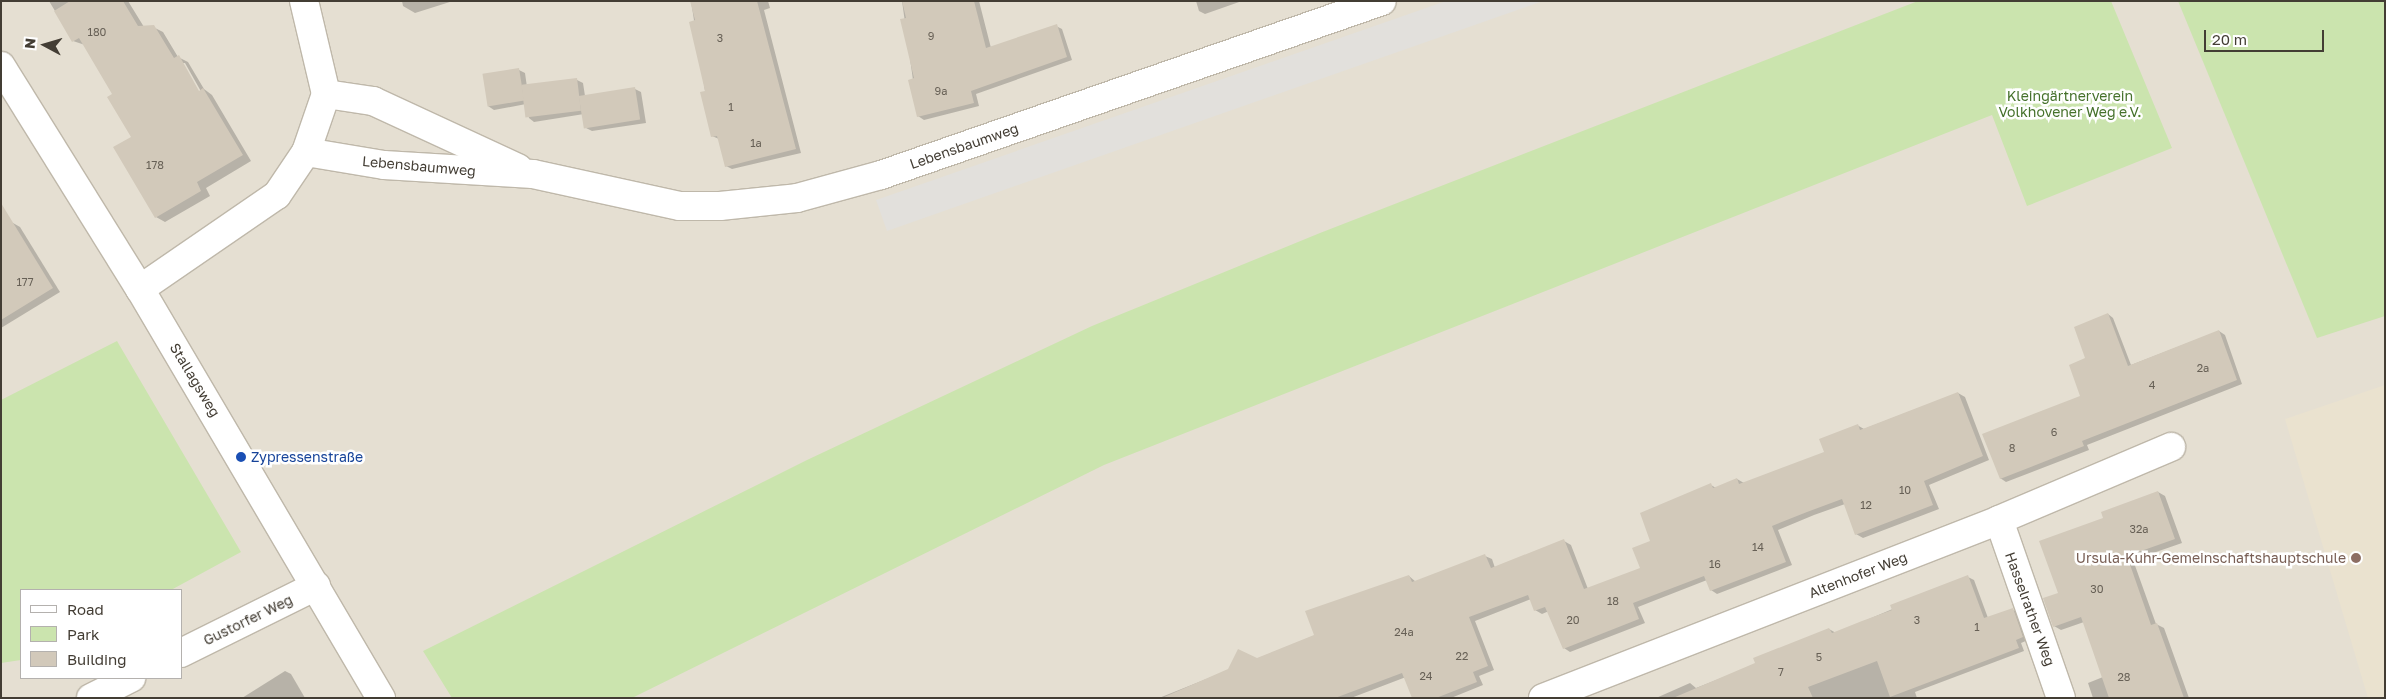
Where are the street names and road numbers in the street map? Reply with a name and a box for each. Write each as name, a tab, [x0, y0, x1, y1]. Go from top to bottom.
street label: Lebensbaumweg	[907, 120, 1021, 172]
street label: Lebensbaumweg	[362, 153, 476, 179]
street label: Stallagsweg	[166, 340, 224, 420]
street label: Altenhofer Weg	[1806, 548, 1910, 602]
street label: Hasselrather Weg	[2002, 550, 2058, 668]
street label: Gustorfer Weg	[201, 591, 295, 649]

